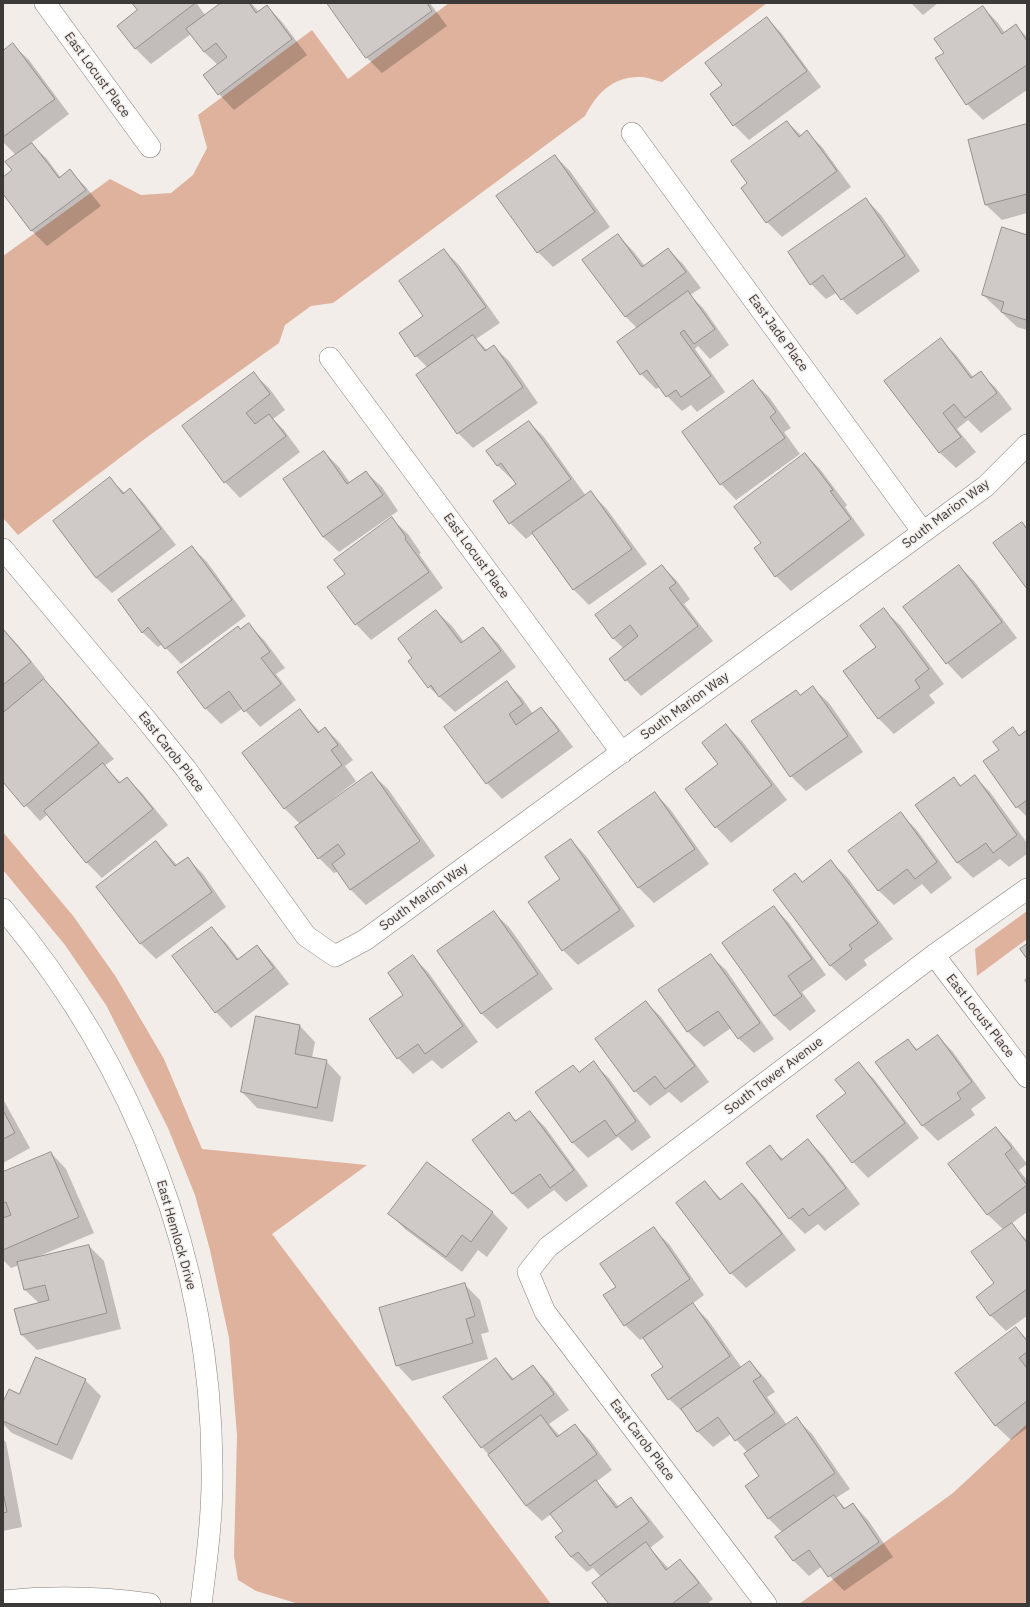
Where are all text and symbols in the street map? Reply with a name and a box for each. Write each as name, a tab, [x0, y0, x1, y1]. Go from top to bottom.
street label: East Locust Place	[61, 29, 133, 121]
street label: East Jade Place	[745, 291, 811, 375]
street label: South Marion Way	[899, 476, 993, 552]
street label: East Locust Place	[440, 510, 512, 602]
street label: South Marion Way	[638, 669, 732, 743]
street label: East Carob Place	[135, 709, 207, 795]
street label: South Marion Way	[377, 860, 471, 934]
street label: East Locust Place	[943, 971, 1017, 1061]
street label: South Tower Avenue	[722, 1034, 826, 1118]
street label: East Hemlock Drive	[153, 1178, 199, 1292]
street label: East Carob Place	[606, 1396, 678, 1484]

